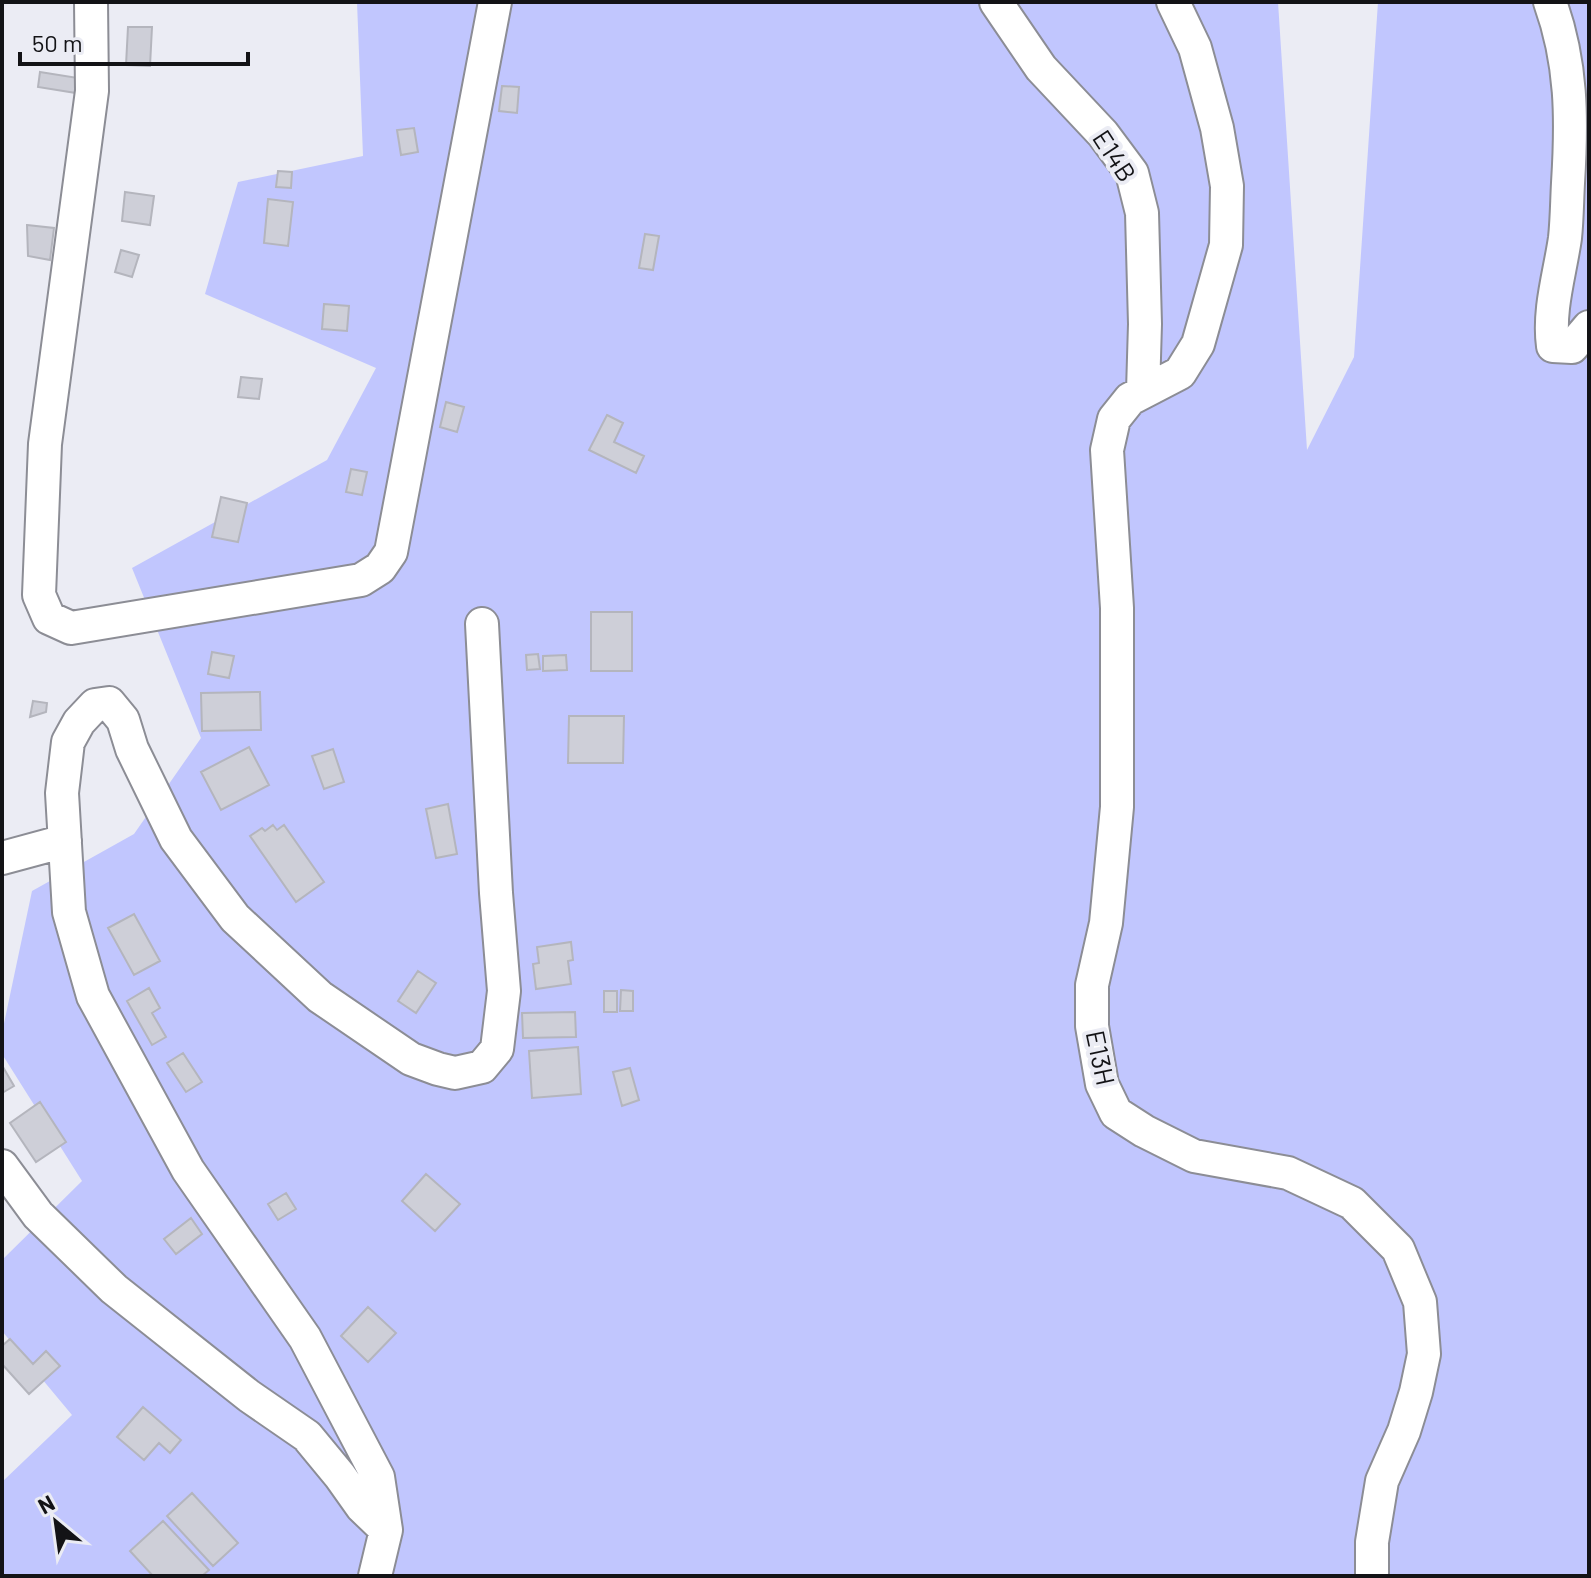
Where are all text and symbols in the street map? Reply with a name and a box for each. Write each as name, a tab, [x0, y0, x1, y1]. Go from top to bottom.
scale bar	[20, 16, 248, 66]
text: 50 m	[32, 28, 83, 57]
street label: E14B	[1087, 123, 1143, 187]
street label: E13H	[1081, 1027, 1122, 1088]
north arrow	[16, 1482, 96, 1562]
text: N	[33, 1489, 59, 1519]

